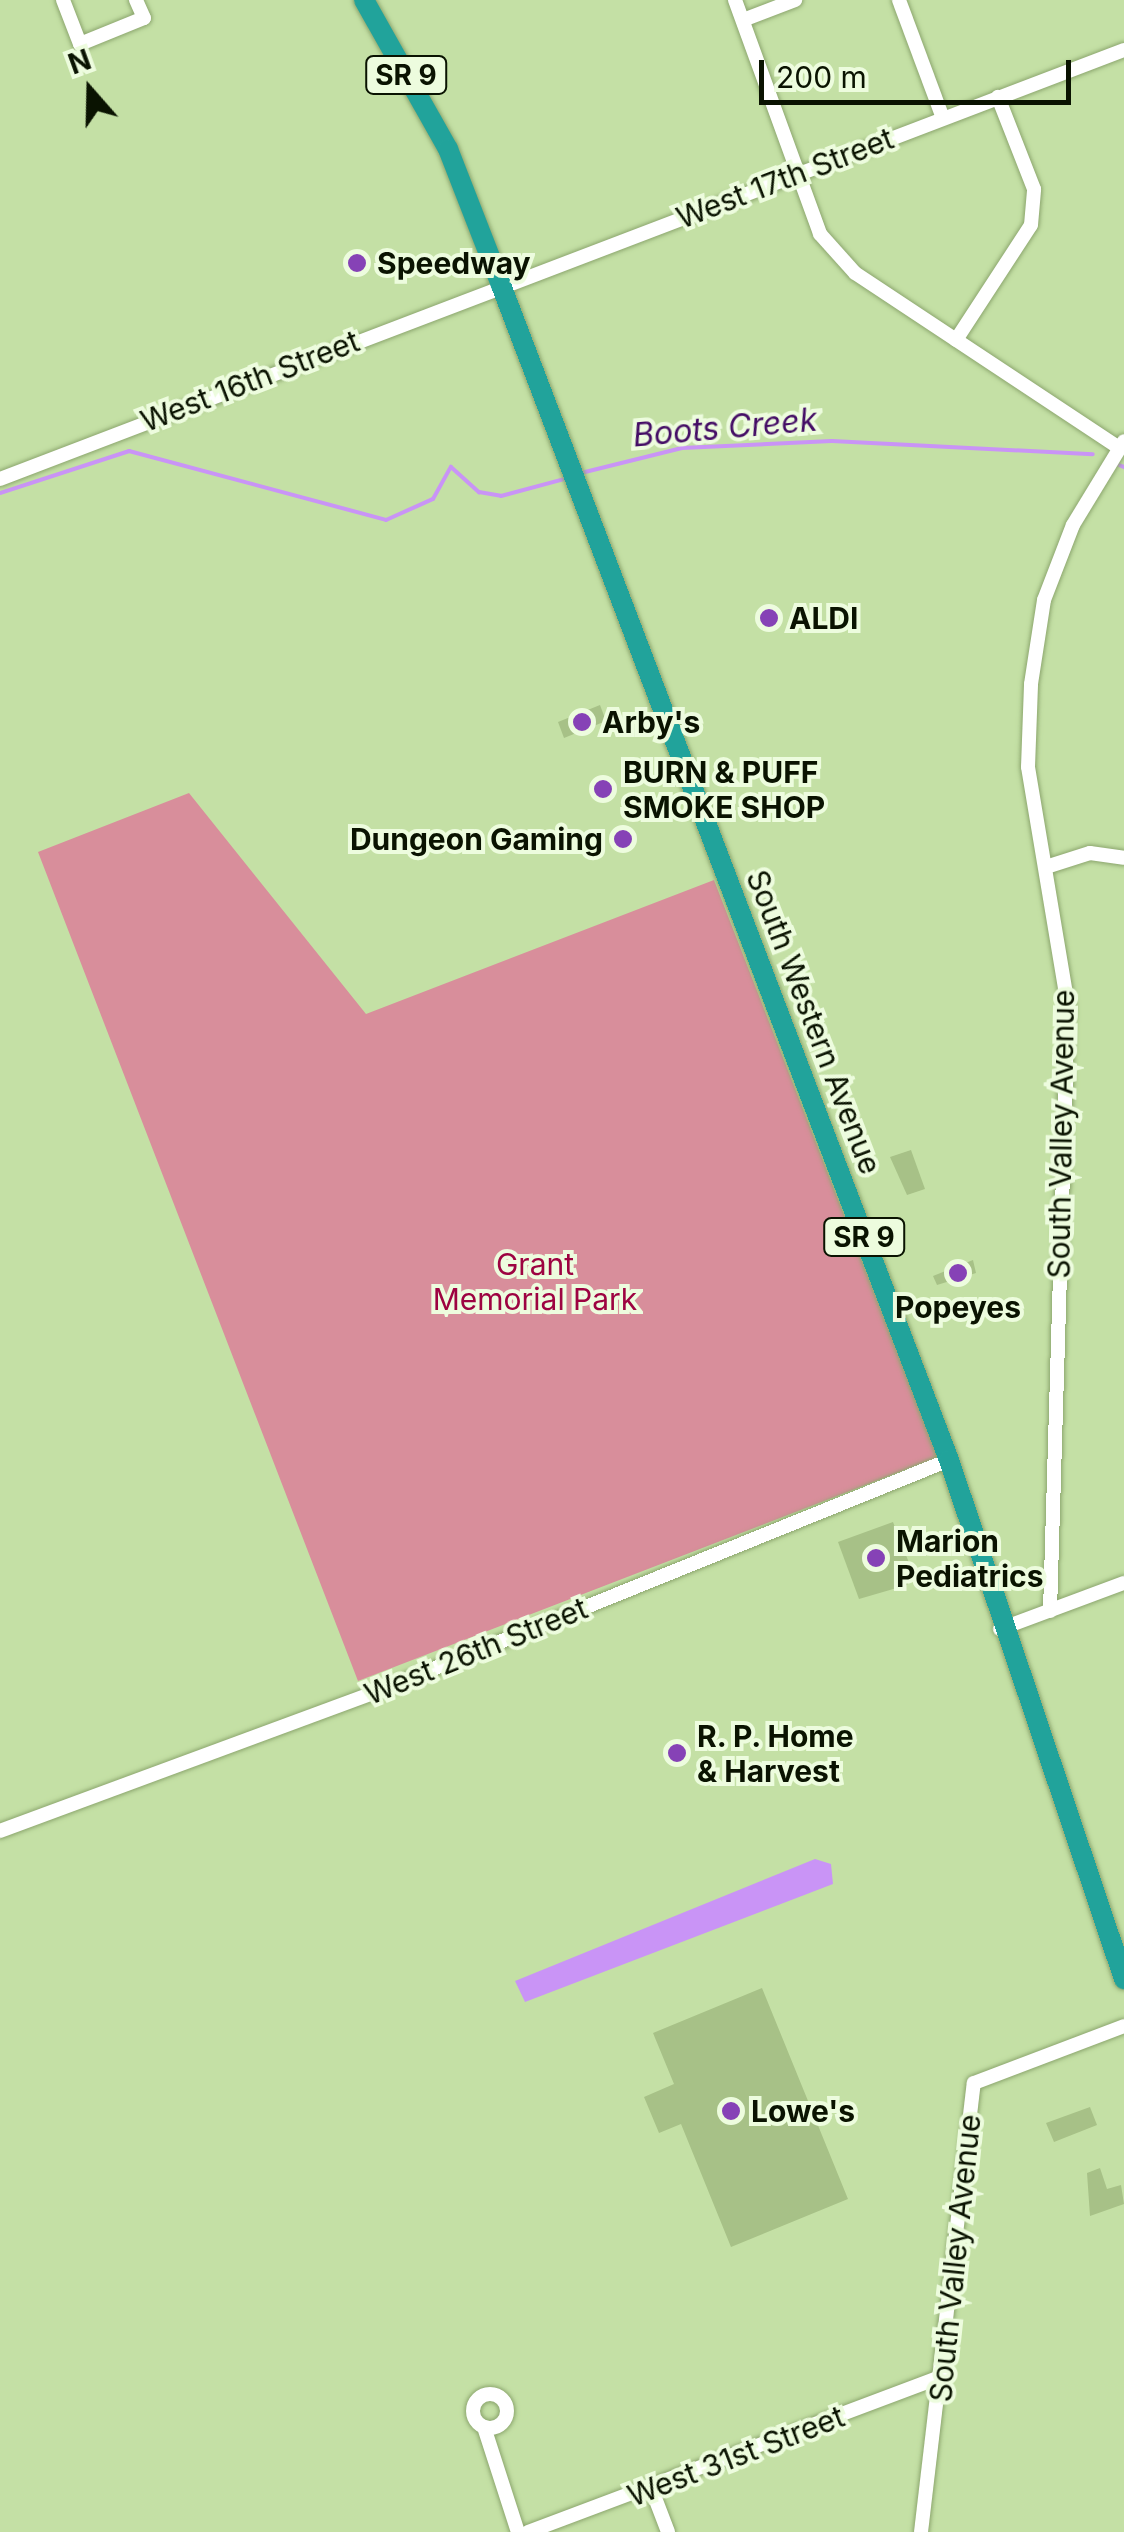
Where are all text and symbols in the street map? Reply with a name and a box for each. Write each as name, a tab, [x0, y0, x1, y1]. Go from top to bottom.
north arrow	[40, 40, 140, 140]
scale bar	[764, 40, 1076, 102]
text: N	[64, 42, 96, 81]
road number: SR 9	[364, 52, 448, 98]
text: 200 m	[776, 59, 867, 95]
street label: West 17th Street	[671, 120, 899, 236]
place label: Speedway	[377, 245, 531, 281]
marker: Speedway	[346, 252, 368, 274]
street label: West 16th Street	[136, 323, 364, 439]
water label: Boots Creek	[631, 401, 819, 455]
place label: ALDI	[789, 600, 858, 636]
marker: ALDI	[758, 607, 780, 629]
place label: Arby's	[602, 704, 700, 740]
marker: Arby's	[571, 711, 593, 733]
place label: BURN & PUFF SMOKE SHOP	[623, 754, 825, 824]
marker: BURN & PUFF SMOKE SHOP	[592, 778, 614, 800]
place label: Dungeon Gaming	[350, 821, 603, 857]
marker: Dungeon Gaming	[612, 828, 634, 850]
street label: South Western Avenue	[739, 865, 889, 1179]
street label: South Valley Avenue	[1040, 989, 1082, 1279]
road number: SR 9	[822, 1214, 906, 1260]
park label: Grant Memorial Park	[433, 1246, 637, 1316]
marker: Popeyes	[947, 1262, 969, 1284]
place label: Popeyes	[895, 1289, 1021, 1325]
place label: Marion Pediatrics	[896, 1523, 1044, 1594]
marker: Marion Pediatrics	[865, 1547, 887, 1569]
street label: West 26th Street	[359, 1590, 593, 1712]
place label: R. P. Home & Harvest	[697, 1718, 855, 1788]
marker: R. P. Home & Harvest	[666, 1742, 688, 1764]
place label: Lowe's	[751, 2093, 855, 2129]
marker: Lowe's	[720, 2100, 742, 2122]
street label: South Valley Avenue	[922, 2112, 988, 2404]
street label: West 31st Street	[623, 2398, 849, 2514]

